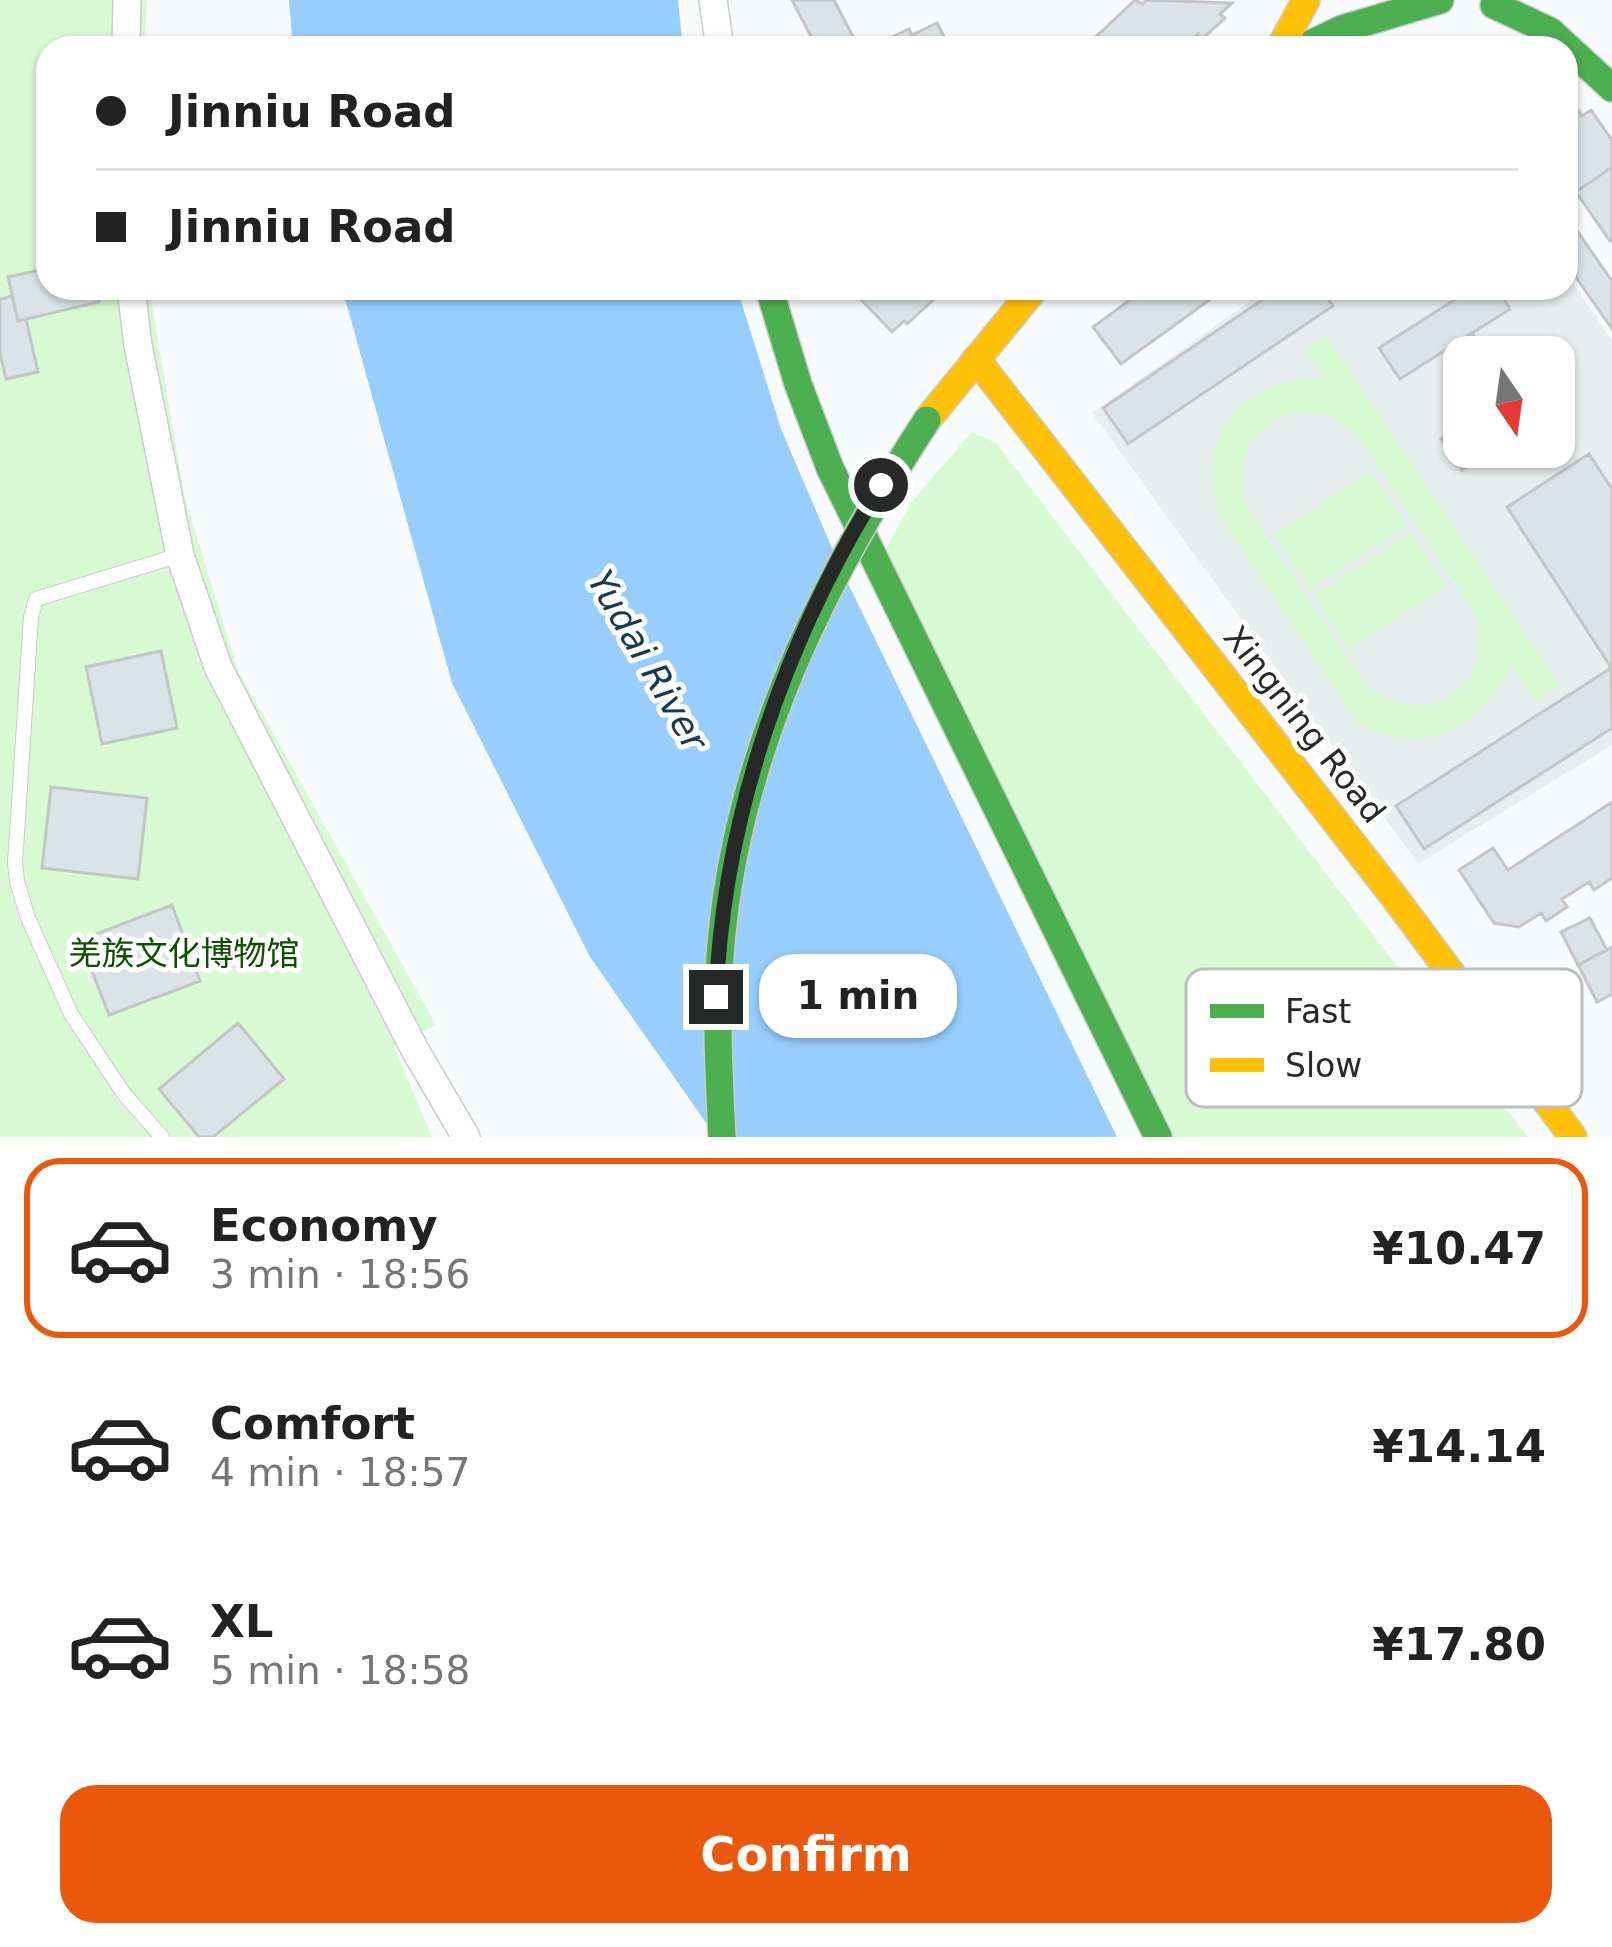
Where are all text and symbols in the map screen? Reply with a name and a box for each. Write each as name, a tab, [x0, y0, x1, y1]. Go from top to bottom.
text: Jinniu Road	[168, 85, 456, 138]
text: Jinniu Road	[168, 200, 456, 253]
north arrow	[1443, 336, 1575, 468]
map controls	[1443, 336, 1575, 468]
route start	[854, 458, 908, 512]
water label: Yudai River	[580, 563, 717, 759]
street label: Xingning Road	[1216, 618, 1394, 830]
park label: 羌族文化博物馆	[69, 934, 300, 973]
callout: 1 min	[758, 955, 956, 1039]
legend	[1186, 969, 1582, 1107]
route end	[689, 970, 743, 1024]
text: 1 min	[797, 973, 919, 1018]
text: Fast	[1285, 992, 1351, 1031]
text: Slow	[1285, 1046, 1362, 1085]
icon: car	[66, 1194, 174, 1302]
text: Economy	[210, 1199, 438, 1252]
text: ¥10.47	[1372, 1222, 1546, 1275]
text: 3 min · 18:56	[210, 1252, 470, 1297]
icon: car	[66, 1392, 174, 1500]
text: Comfort	[210, 1397, 415, 1450]
text: ¥14.14	[1372, 1420, 1546, 1473]
text: 4 min · 18:57	[210, 1450, 470, 1495]
icon: car	[66, 1590, 174, 1698]
text: XL	[210, 1595, 273, 1648]
text: ¥17.80	[1372, 1618, 1546, 1671]
text: 5 min · 18:58	[210, 1648, 470, 1693]
button: Confirm	[60, 1785, 1552, 1923]

